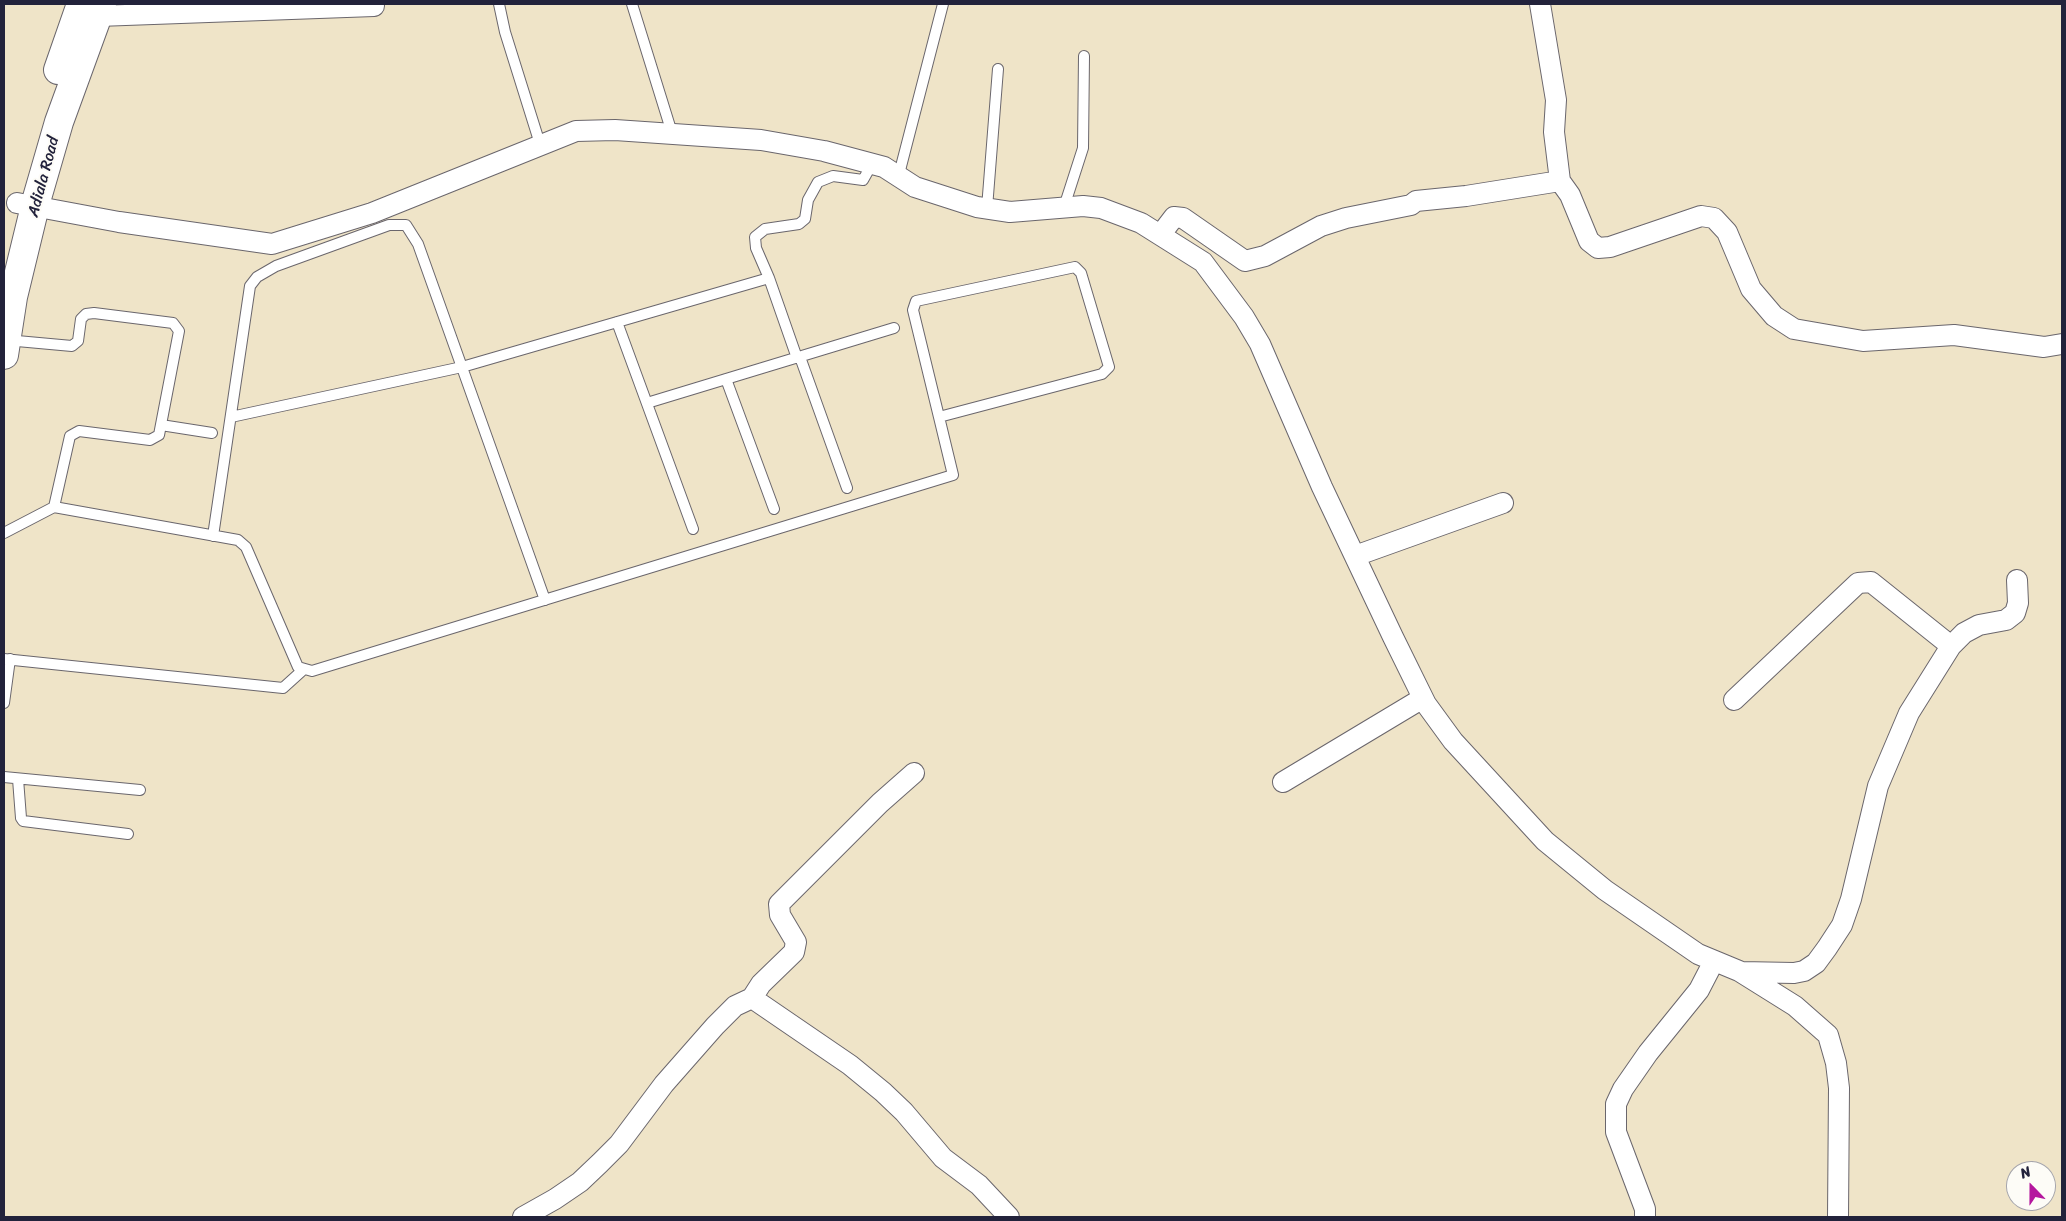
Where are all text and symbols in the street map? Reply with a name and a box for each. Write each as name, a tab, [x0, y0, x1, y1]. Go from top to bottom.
street label: Adiala Road	[24, 135, 64, 219]
text: N	[2016, 1159, 2035, 1186]
north arrow	[2006, 1161, 2056, 1211]

